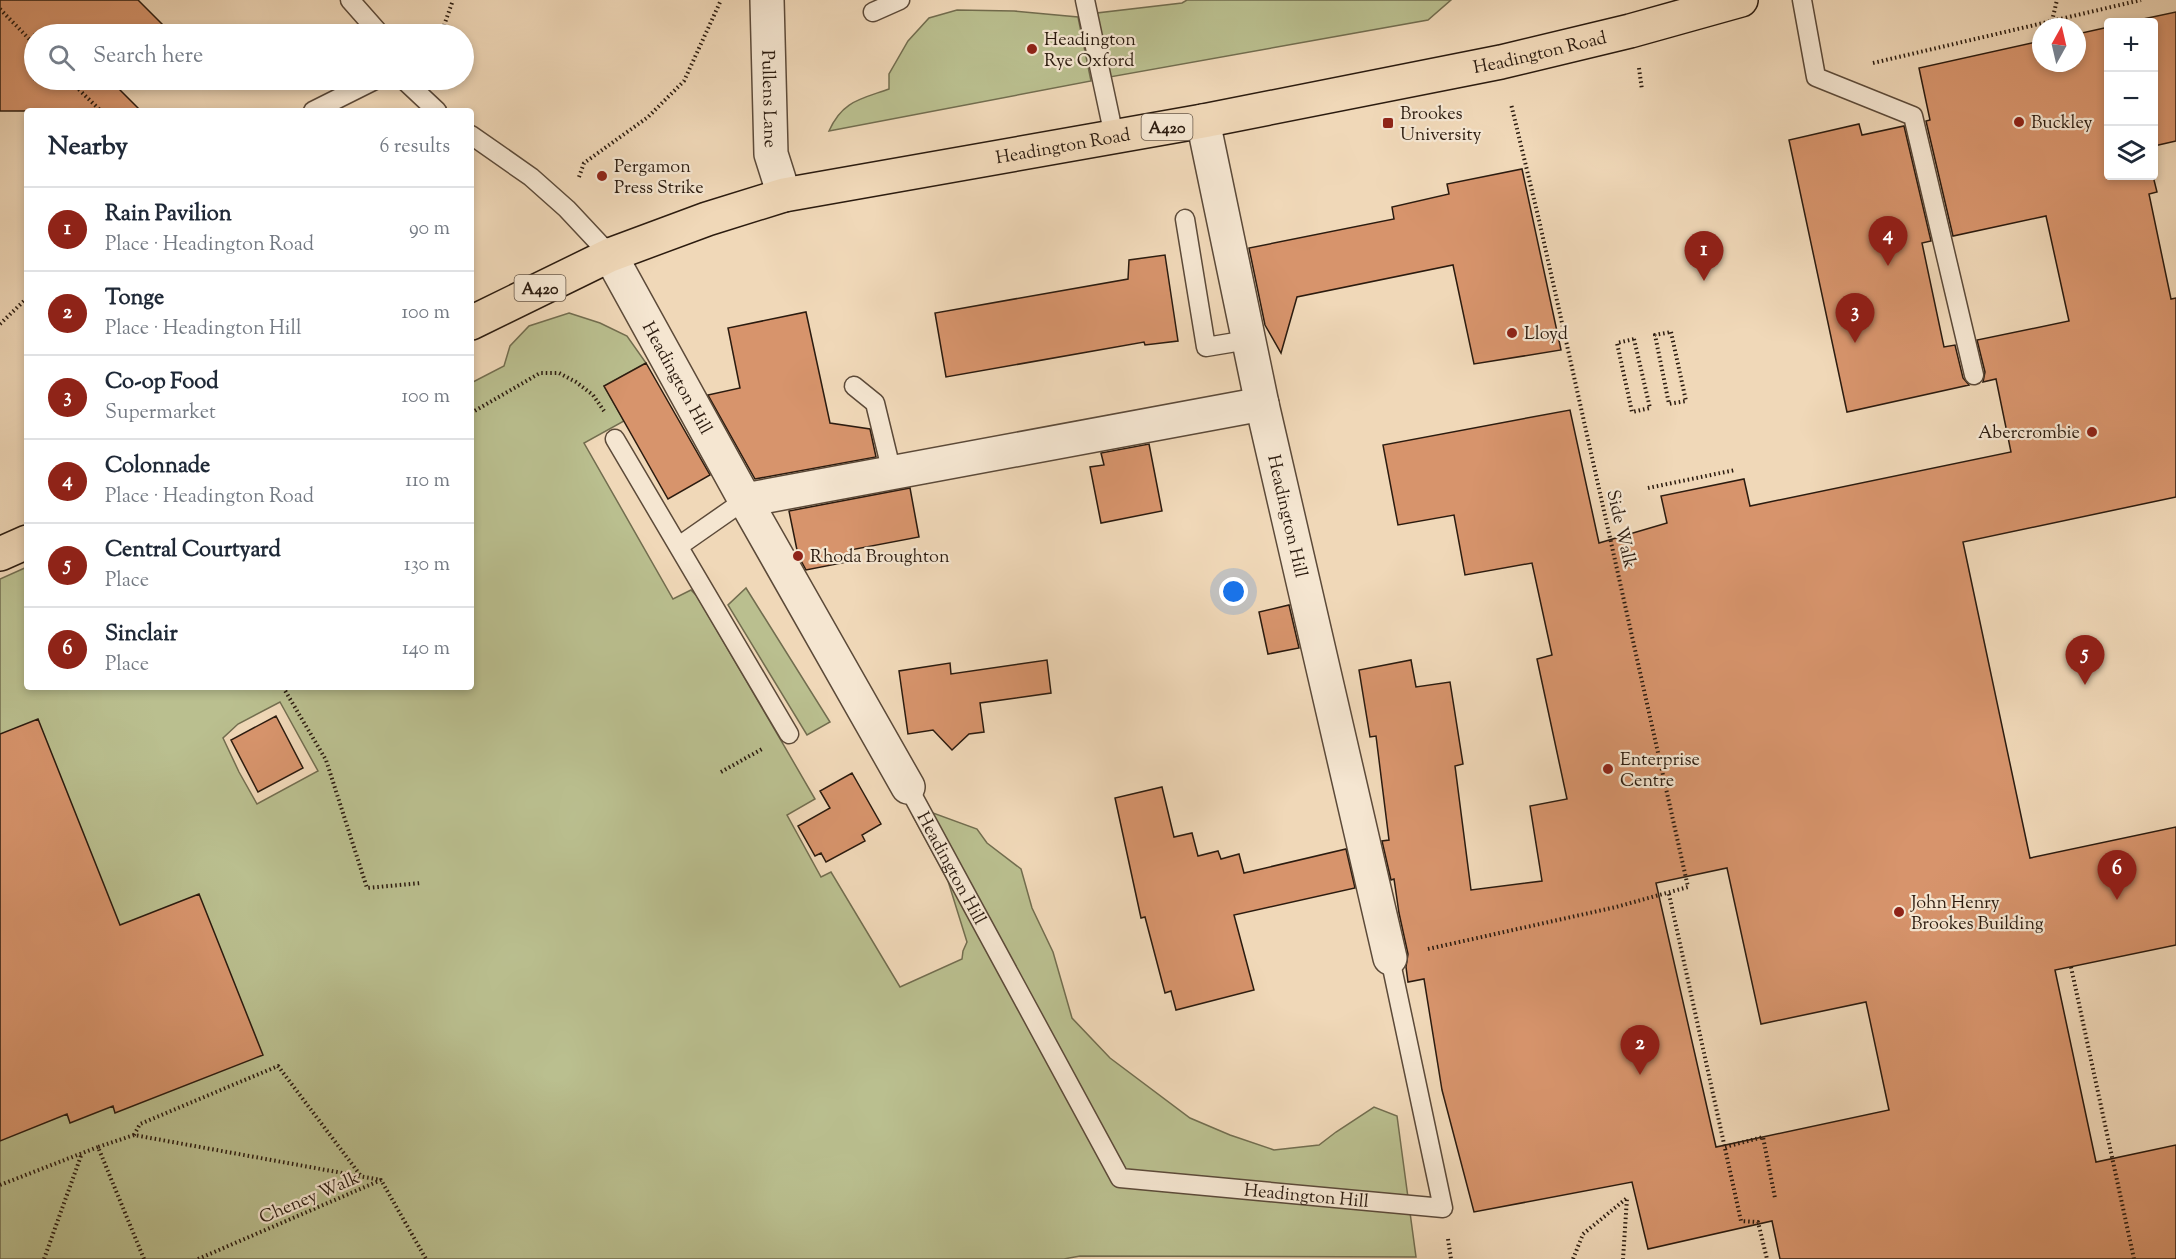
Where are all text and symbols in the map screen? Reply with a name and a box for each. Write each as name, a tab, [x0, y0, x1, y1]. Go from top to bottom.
north arrow	[2032, 18, 2086, 72]
map controls	[2104, 18, 2158, 180]
button: +	[2104, 18, 2158, 72]
search box	[24, 24, 474, 90]
street label: Headington Road	[1471, 26, 1610, 82]
place label: Headington Rye Oxford	[1044, 28, 1136, 75]
icon: search	[45, 41, 78, 74]
text: Search here	[93, 41, 203, 73]
marker: Headington Rye Oxford	[1025, 42, 1039, 56]
street label: Pullens Lane	[753, 50, 782, 148]
button: −	[2104, 72, 2158, 126]
place label: Brookes University	[1400, 102, 1482, 149]
place label: Buckley	[2031, 111, 2093, 137]
road number: A420	[1142, 114, 1192, 140]
marker: Buckley	[2012, 115, 2026, 129]
marker: Brookes University	[1381, 116, 1395, 130]
street label: Headington Road	[994, 123, 1133, 172]
button: layers	[2104, 126, 2158, 180]
text: Nearby	[48, 129, 128, 166]
text: 6 results	[380, 133, 450, 162]
place label: Pergamon Press Strike	[614, 155, 704, 202]
marker: Pergamon Press Strike	[595, 169, 609, 183]
text: Rain Pavilion	[105, 199, 232, 231]
text: 1	[64, 215, 71, 244]
text: 90 m	[409, 215, 450, 244]
pin: 4	[1868, 216, 1908, 266]
text: Place · Headington Road	[105, 231, 314, 260]
pin: 1	[1684, 232, 1724, 281]
road number: A420	[514, 275, 566, 301]
text: Tonge	[105, 283, 164, 315]
pin: 3	[1836, 294, 1874, 343]
text: 2	[63, 299, 72, 328]
text: 100 m	[401, 299, 450, 328]
text: Place · Headington Hill	[105, 315, 302, 344]
street label: Headington Hill	[634, 317, 717, 440]
place label: Lloyd	[1524, 322, 1568, 348]
marker: Lloyd	[1505, 326, 1519, 340]
text: Co-op Food	[105, 367, 219, 399]
text: 3	[63, 383, 72, 412]
text: 100 m	[401, 383, 450, 412]
text: Supermarket	[105, 399, 216, 428]
place label: Abercrombie	[1978, 421, 2080, 447]
marker: Abercrombie	[2085, 425, 2099, 439]
text: Colonnade	[105, 451, 210, 483]
street label: Headington Hill	[1259, 453, 1313, 580]
text: 4	[62, 467, 73, 496]
text: 110 m	[405, 467, 450, 496]
text: Place · Headington Road	[105, 483, 314, 512]
street label: Side Walk	[1598, 487, 1642, 572]
text: Central Courtyard	[105, 535, 281, 567]
place label: Rhoda Broughton	[810, 545, 950, 571]
marker: Rhoda Broughton	[791, 549, 805, 563]
text: 5	[64, 551, 71, 580]
text: 130 m	[404, 551, 450, 580]
text: Place	[105, 567, 149, 596]
your location	[1219, 577, 1248, 606]
text: Sinclair	[105, 619, 178, 651]
text: 6	[63, 635, 72, 664]
text: 140 m	[402, 635, 450, 664]
pin: 5	[2066, 636, 2104, 685]
text: Place	[105, 651, 149, 680]
place label: Enterprise Centre	[1620, 748, 1700, 795]
marker: Enterprise Centre	[1601, 762, 1615, 776]
street label: Headington Hill	[909, 808, 991, 930]
pin: 6	[2098, 850, 2136, 900]
place label: John Henry Brookes Building	[1910, 891, 2044, 938]
marker: John Henry Brookes Building	[1892, 905, 1906, 919]
pin: 2	[1620, 1026, 1660, 1075]
street label: Cheney Walk	[255, 1166, 364, 1232]
street label: Headington Hill	[1243, 1179, 1370, 1216]

